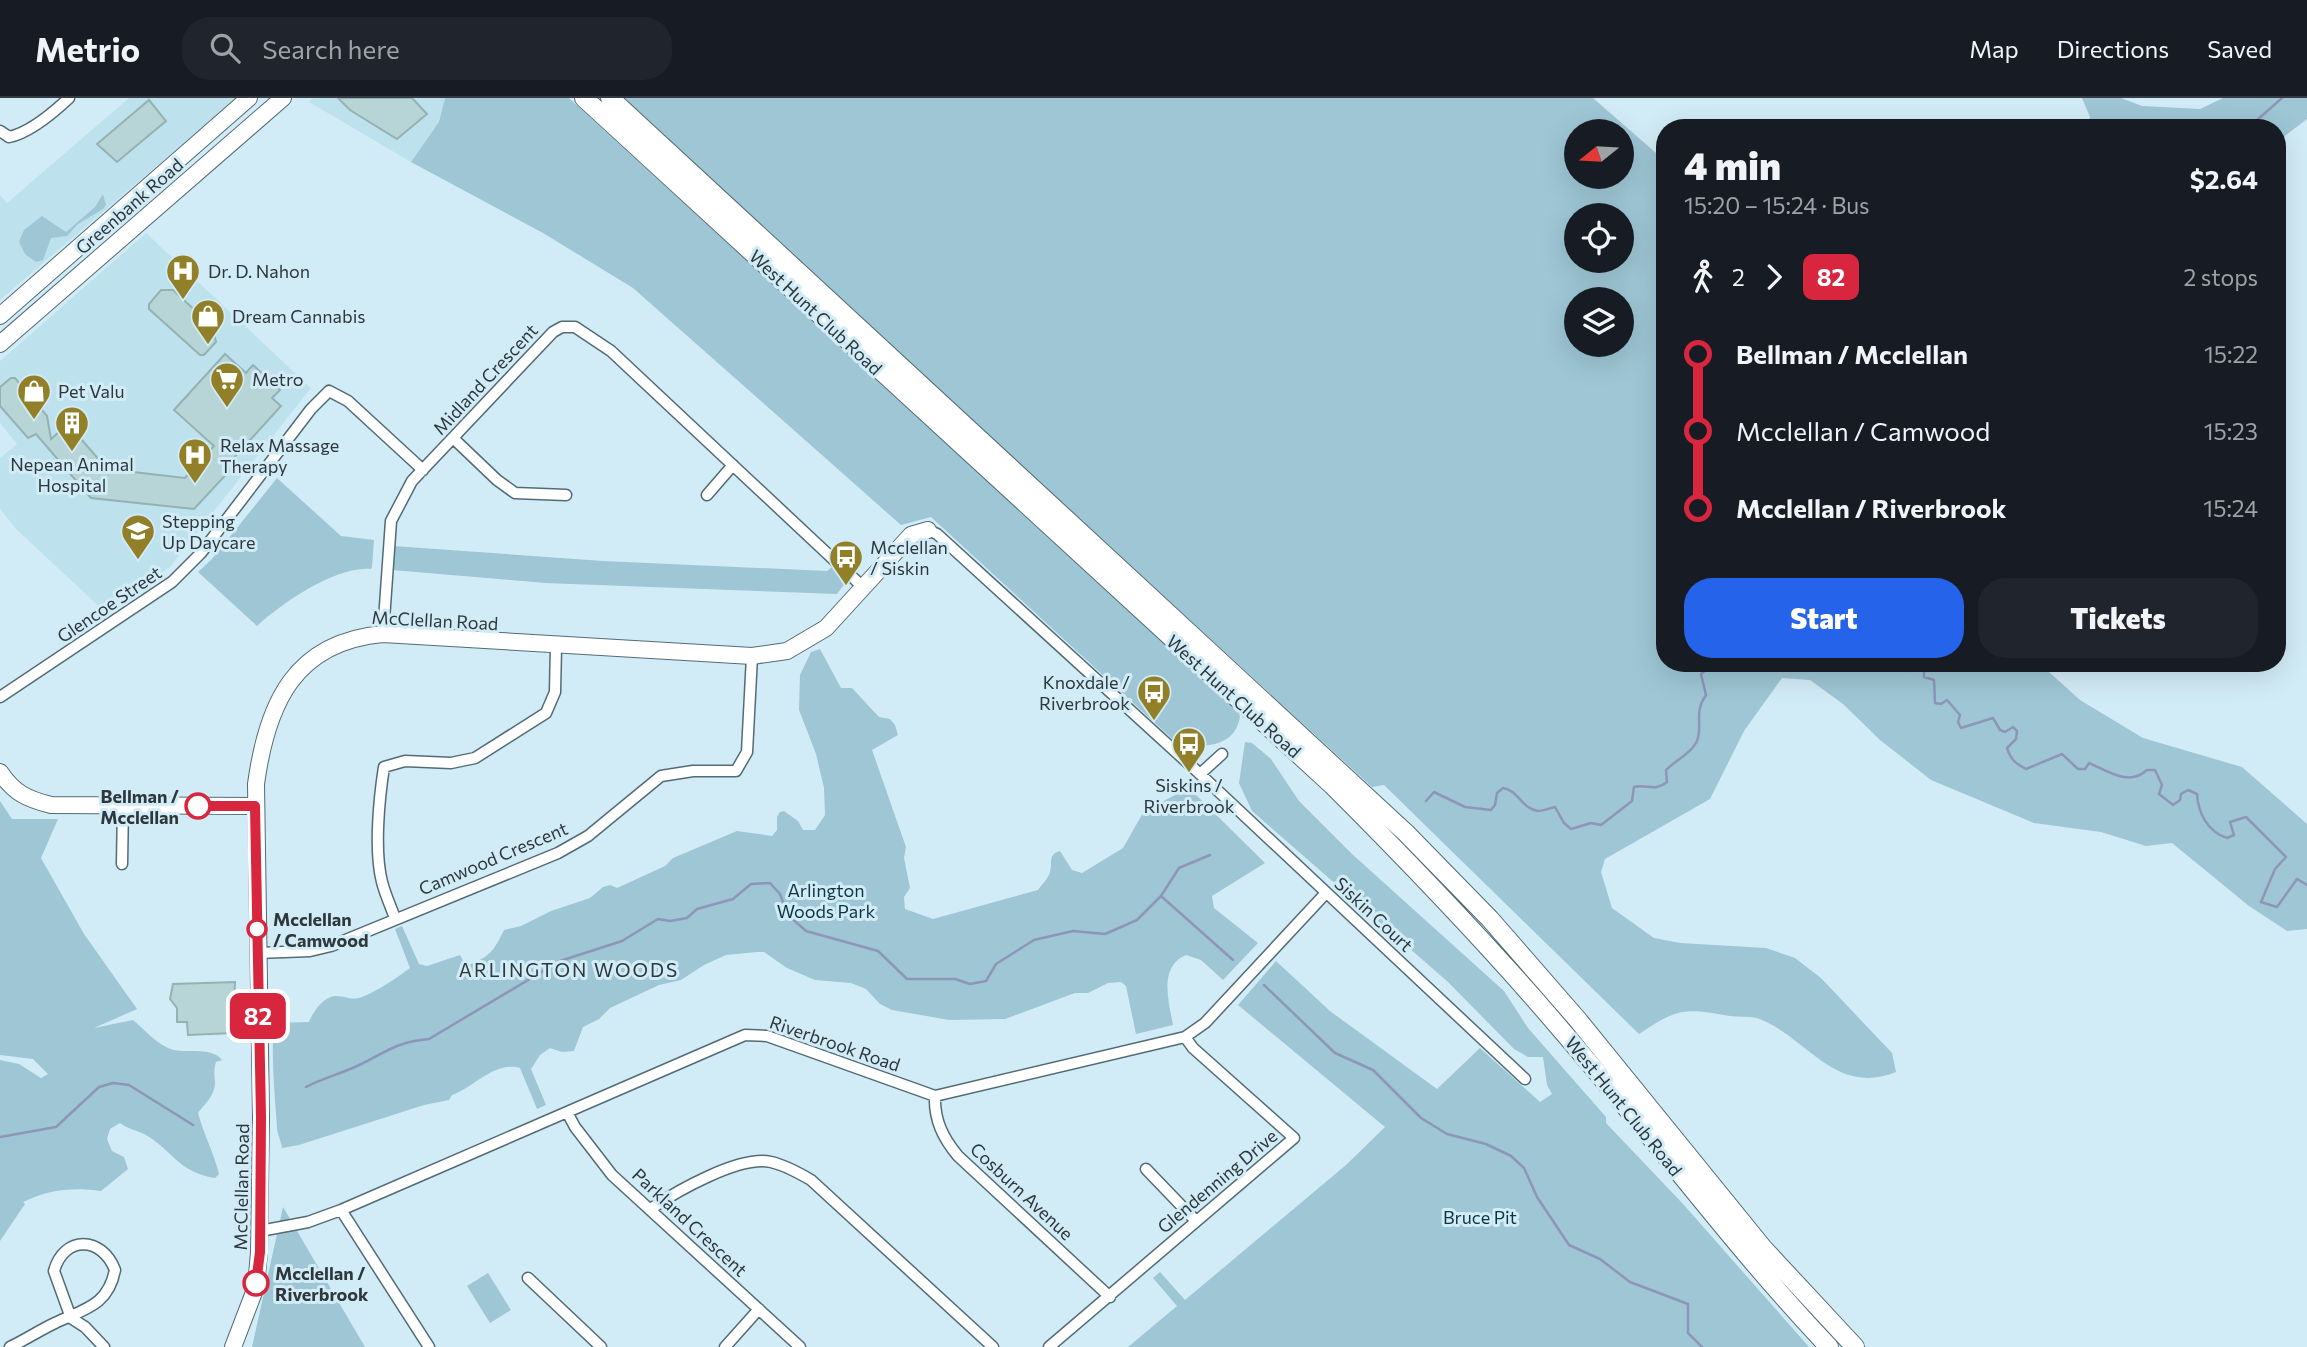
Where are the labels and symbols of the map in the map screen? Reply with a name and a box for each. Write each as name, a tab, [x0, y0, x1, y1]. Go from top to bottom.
north arrow	[1564, 119, 1634, 189]
street label: Greenbank Road	[71, 153, 187, 259]
street label: West Hunt Club Road	[745, 245, 887, 379]
hospital icon: Dr. D. Nahon	[164, 252, 202, 301]
place label: Dr. D. Nahon	[208, 260, 310, 282]
shop icon: Dream Cannabis	[189, 297, 227, 346]
place label: Dream Cannabis	[232, 305, 365, 327]
street label: Midland Crescent	[428, 319, 542, 439]
supermarket icon: Metro	[208, 360, 246, 409]
place label: Metro	[252, 368, 304, 390]
shop icon: Pet Valu	[15, 372, 53, 421]
place label: Pet Valu	[58, 380, 125, 402]
building icon: Nepean Animal Hospital	[53, 404, 91, 453]
place label: Relax Massage Therapy	[220, 434, 339, 477]
hospital icon: Relax Massage Therapy	[176, 436, 214, 485]
place label: Nepean Animal Hospital	[10, 453, 134, 496]
place label: Stepping Up Daycare	[162, 510, 255, 553]
school or university icon: Stepping Up Daycare	[119, 512, 157, 561]
place label: Mcclellan / Siskin	[870, 536, 948, 579]
bus stop icon: Mcclellan / Siskin	[827, 538, 865, 587]
street label: Glencoe Street	[53, 561, 165, 647]
street label: McClellan Road	[371, 606, 499, 634]
street label: West Hunt Club Road	[1162, 630, 1306, 762]
place label: Knoxdale / Riverbrook	[1039, 671, 1130, 714]
bus stop icon: Knoxdale / Riverbrook	[1135, 673, 1173, 722]
bus stop icon: Siskins / Riverbrook	[1170, 725, 1208, 774]
place label: Siskins / Riverbrook	[1143, 774, 1235, 817]
place label: Bellman / Mcclellan	[100, 785, 179, 828]
marker: Bellman / Mcclellan	[185, 793, 211, 819]
street label: Camwood Crescent	[415, 817, 571, 899]
street label: Siskin Court	[1330, 872, 1418, 956]
park label: Arlington Woods Park	[777, 879, 875, 922]
place label: Mcclellan / Camwood	[273, 908, 368, 951]
marker: Mcclellan / Camwood	[247, 919, 267, 939]
district label: ARLINGTON WOODS	[459, 958, 679, 981]
line badge: 82	[226, 993, 290, 1039]
street label: Riverbrook Road	[767, 1010, 903, 1076]
street label: West Hunt Club Road	[1561, 1032, 1687, 1180]
street label: McClellan Road	[229, 1123, 253, 1251]
street label: Glendenning Drive	[1153, 1124, 1281, 1238]
street label: Cosburn Avenue	[966, 1138, 1078, 1244]
street label: Parkland Crescent	[628, 1163, 752, 1281]
park label: Bruce Pit	[1443, 1206, 1517, 1228]
place label: Mcclellan / Riverbrook	[275, 1262, 369, 1305]
marker: Mcclellan / Riverbrook	[243, 1270, 269, 1296]

